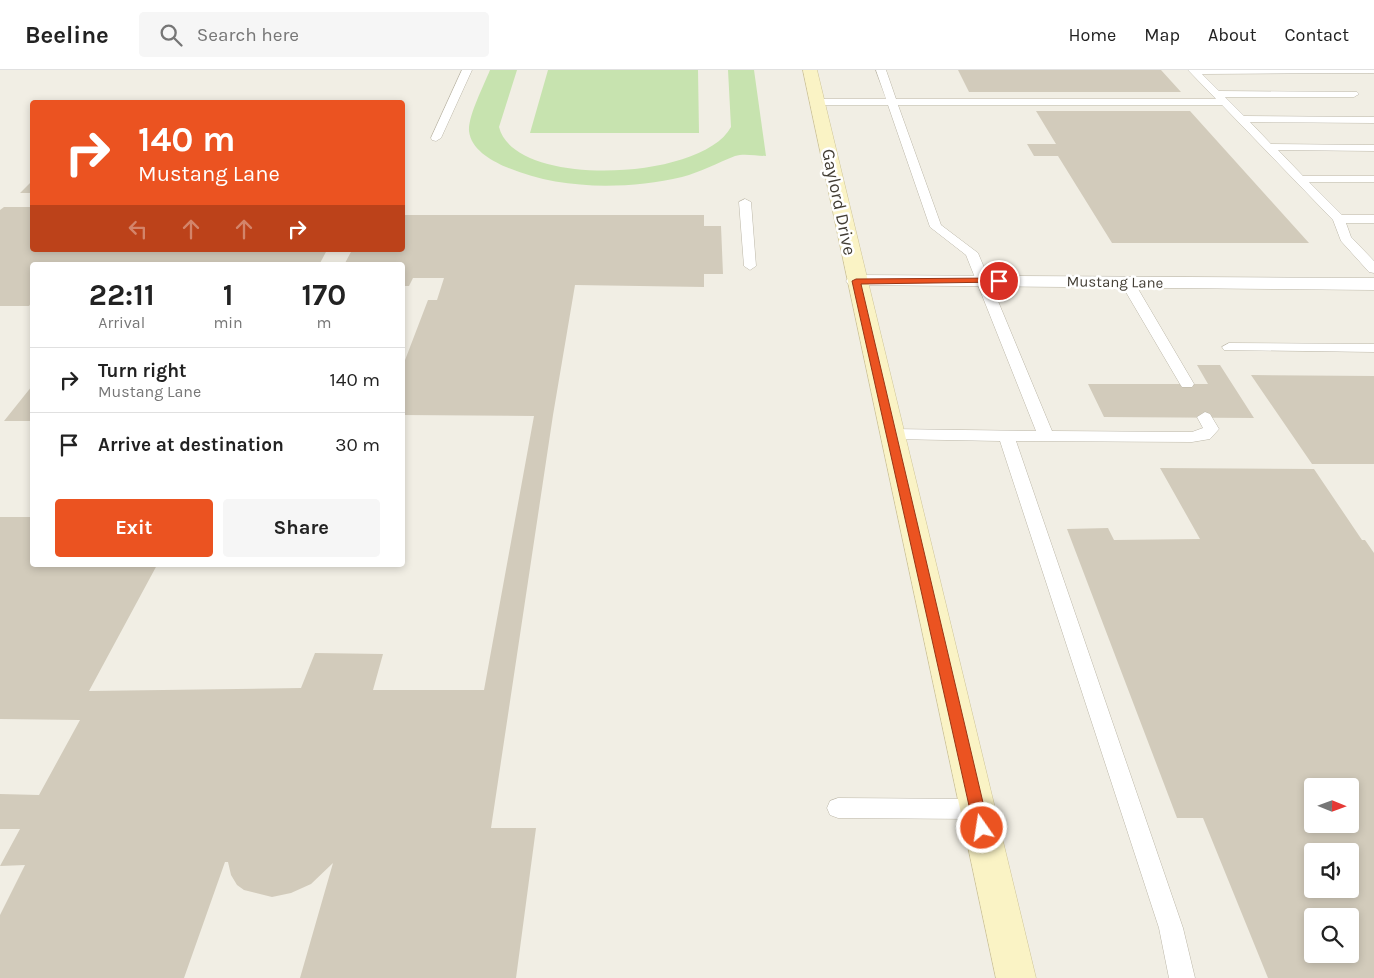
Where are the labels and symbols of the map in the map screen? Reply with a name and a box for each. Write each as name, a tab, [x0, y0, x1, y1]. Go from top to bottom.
street label: Gaylord Drive	[817, 147, 861, 257]
pin	[978, 260, 1020, 302]
street label: Mustang Lane	[1067, 272, 1163, 292]
north arrow	[1304, 778, 1359, 832]
position arrow	[955, 801, 1007, 853]

